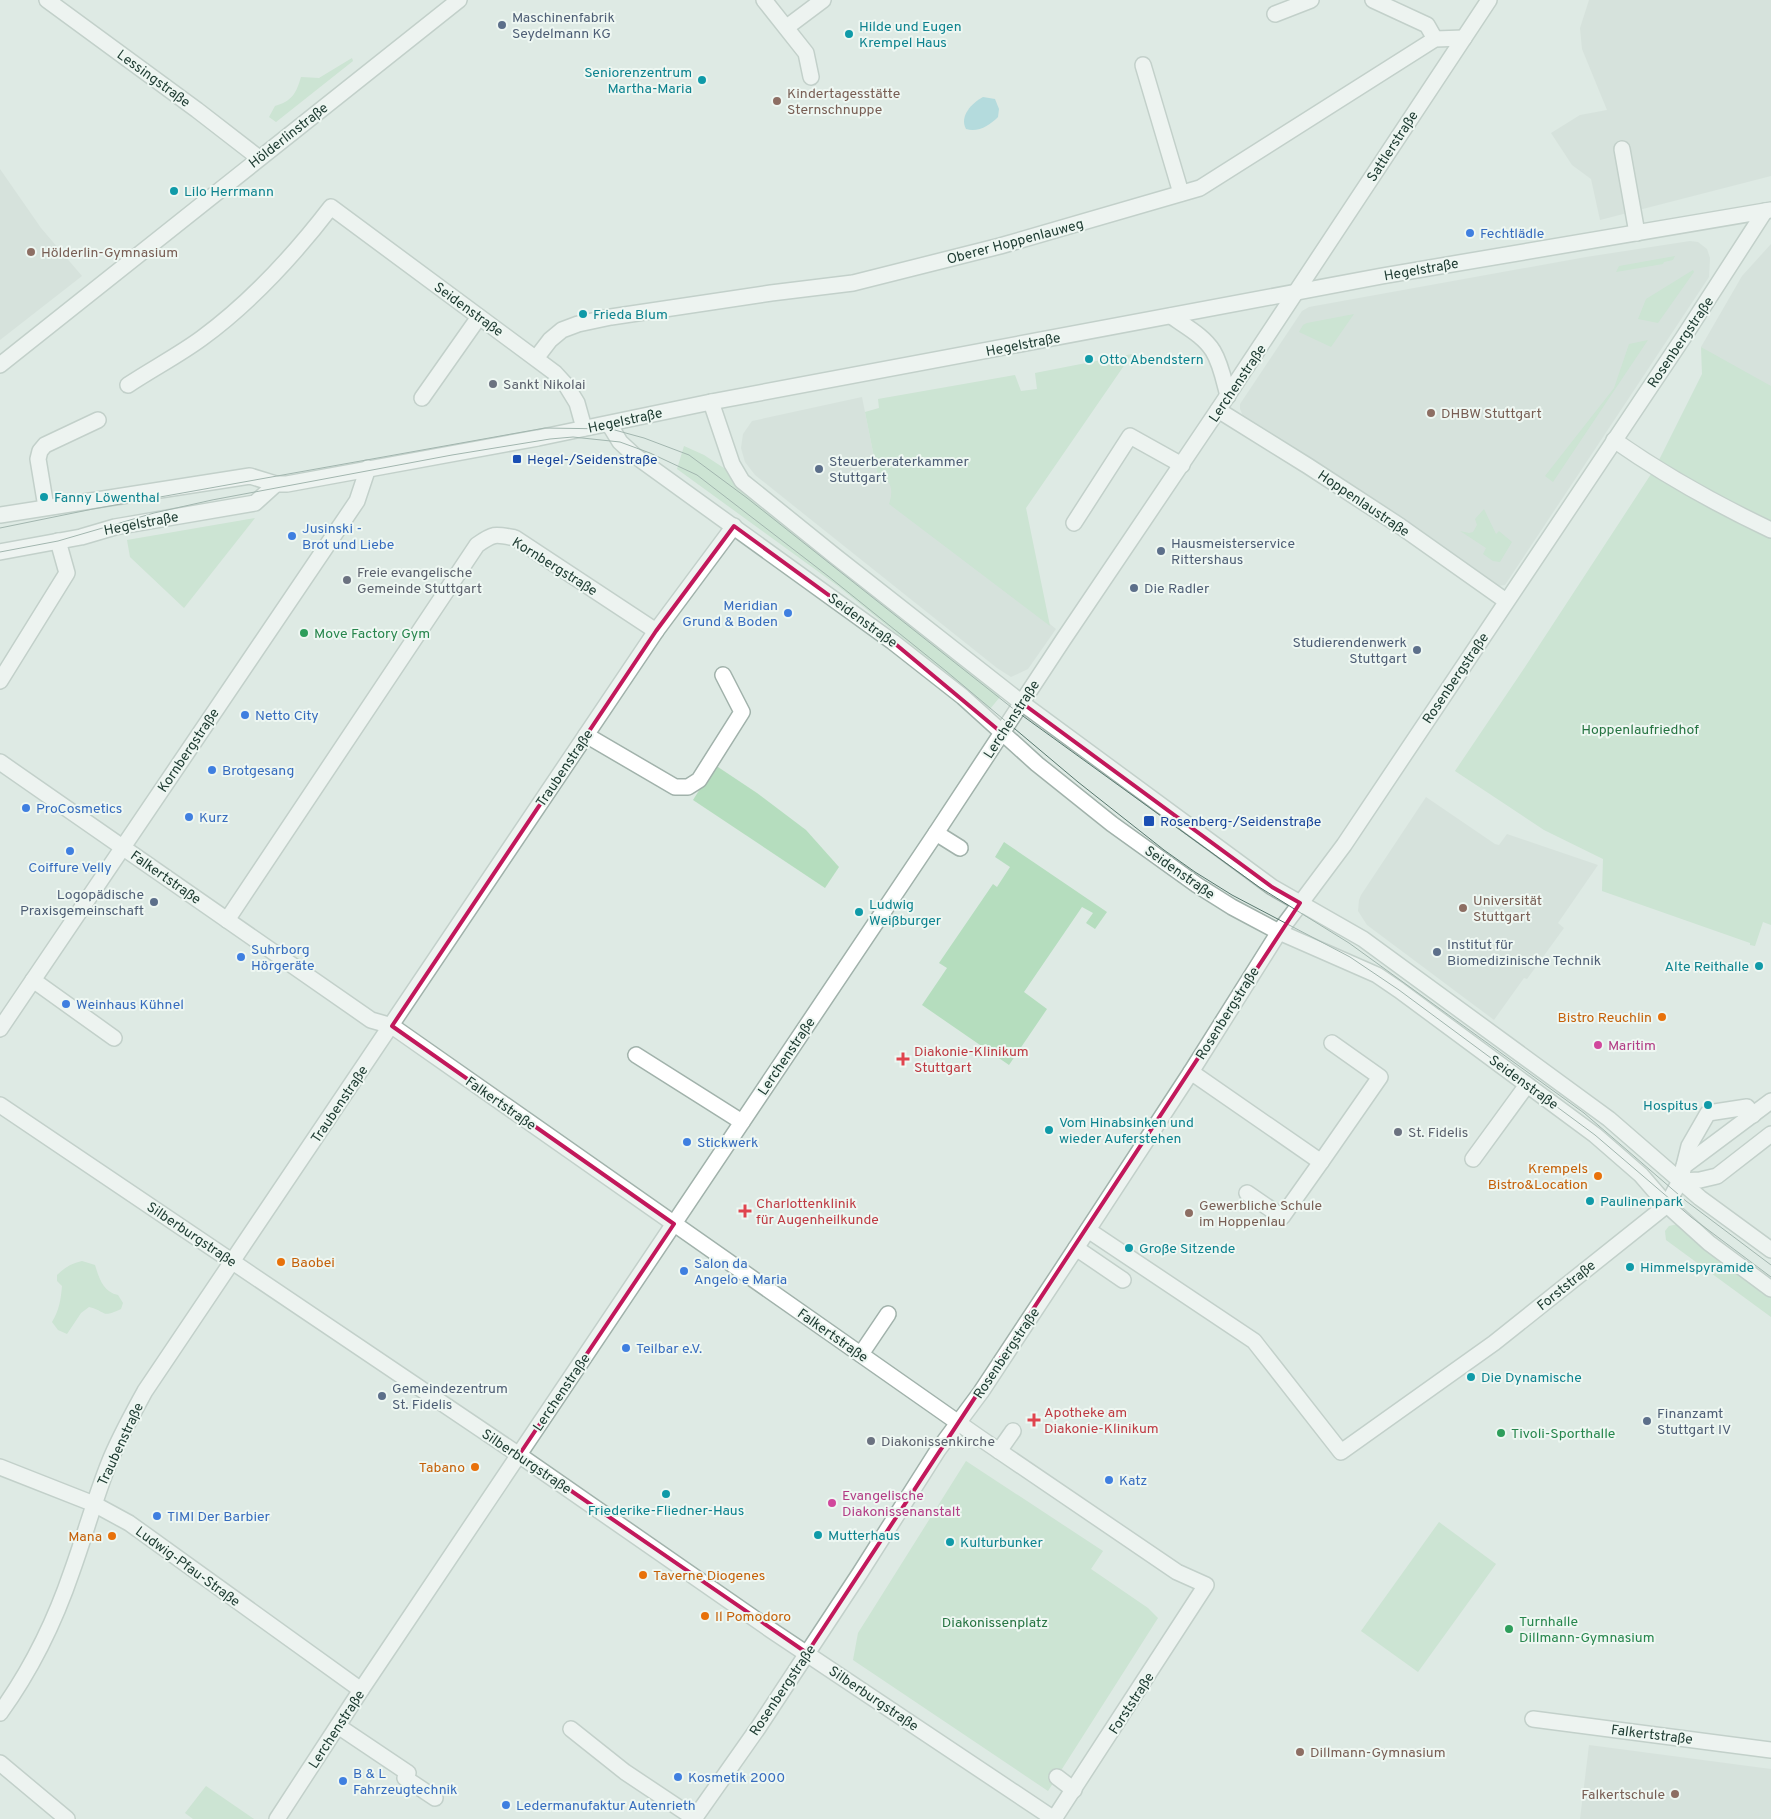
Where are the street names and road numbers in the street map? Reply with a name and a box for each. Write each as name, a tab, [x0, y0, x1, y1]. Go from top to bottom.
street label: Lessingstraße	[113, 47, 193, 112]
street label: Hölderlinstraße	[246, 100, 332, 173]
street label: Sattlerstraße	[1364, 108, 1423, 186]
street label: Oberer Hoppenlauweg	[945, 216, 1086, 269]
street label: Hegelstraße	[1383, 256, 1460, 285]
street label: Seidenstraße	[430, 279, 506, 341]
street label: Rosenbergstraße	[1644, 294, 1718, 392]
street label: Hegelstraße	[985, 330, 1062, 361]
street label: Lerchenstraße	[1206, 342, 1271, 426]
street label: Hegelstraße	[587, 405, 664, 438]
street label: Hoppenlaustraße	[1314, 467, 1412, 541]
street label: Hegelstraße	[103, 509, 180, 540]
street label: Kornbergstraße	[508, 534, 600, 600]
street label: Seidenstraße	[824, 590, 900, 652]
street label: Rosenbergstraße	[1419, 630, 1493, 728]
street label: Lerchenstraße	[981, 677, 1044, 762]
street label: Kornbergstraße	[155, 706, 224, 796]
street label: Traubenstraße	[533, 727, 597, 811]
street label: Seidenstraße	[1141, 843, 1217, 904]
street label: Falkertstraße	[127, 848, 204, 909]
street label: Rosenbergstraße	[1193, 964, 1264, 1063]
street label: Lerchenstraße	[755, 1015, 820, 1099]
street label: Seidenstraße	[1485, 1052, 1561, 1114]
street label: Traubenstraße	[308, 1063, 372, 1147]
street label: Falkertstraße	[462, 1074, 539, 1135]
street label: Silberburgstraße	[143, 1199, 239, 1272]
street label: Forststraße	[1534, 1257, 1600, 1315]
street label: Rosenbergstraße	[970, 1305, 1044, 1403]
street label: Falkertstraße	[794, 1306, 871, 1367]
street label: Lerchenstraße	[530, 1351, 595, 1435]
street label: Traubenstraße	[95, 1400, 148, 1489]
street label: Silberburgstraße	[478, 1426, 574, 1499]
street label: Ludwig-Pfau-Straße	[131, 1524, 243, 1611]
street label: Rosenbergstraße	[746, 1642, 820, 1740]
street label: Silberburgstraße	[825, 1663, 921, 1736]
street label: Forststraße	[1106, 1670, 1159, 1738]
street label: Lerchenstraße	[306, 1687, 369, 1772]
street label: Falkertstraße	[1610, 1722, 1694, 1749]

